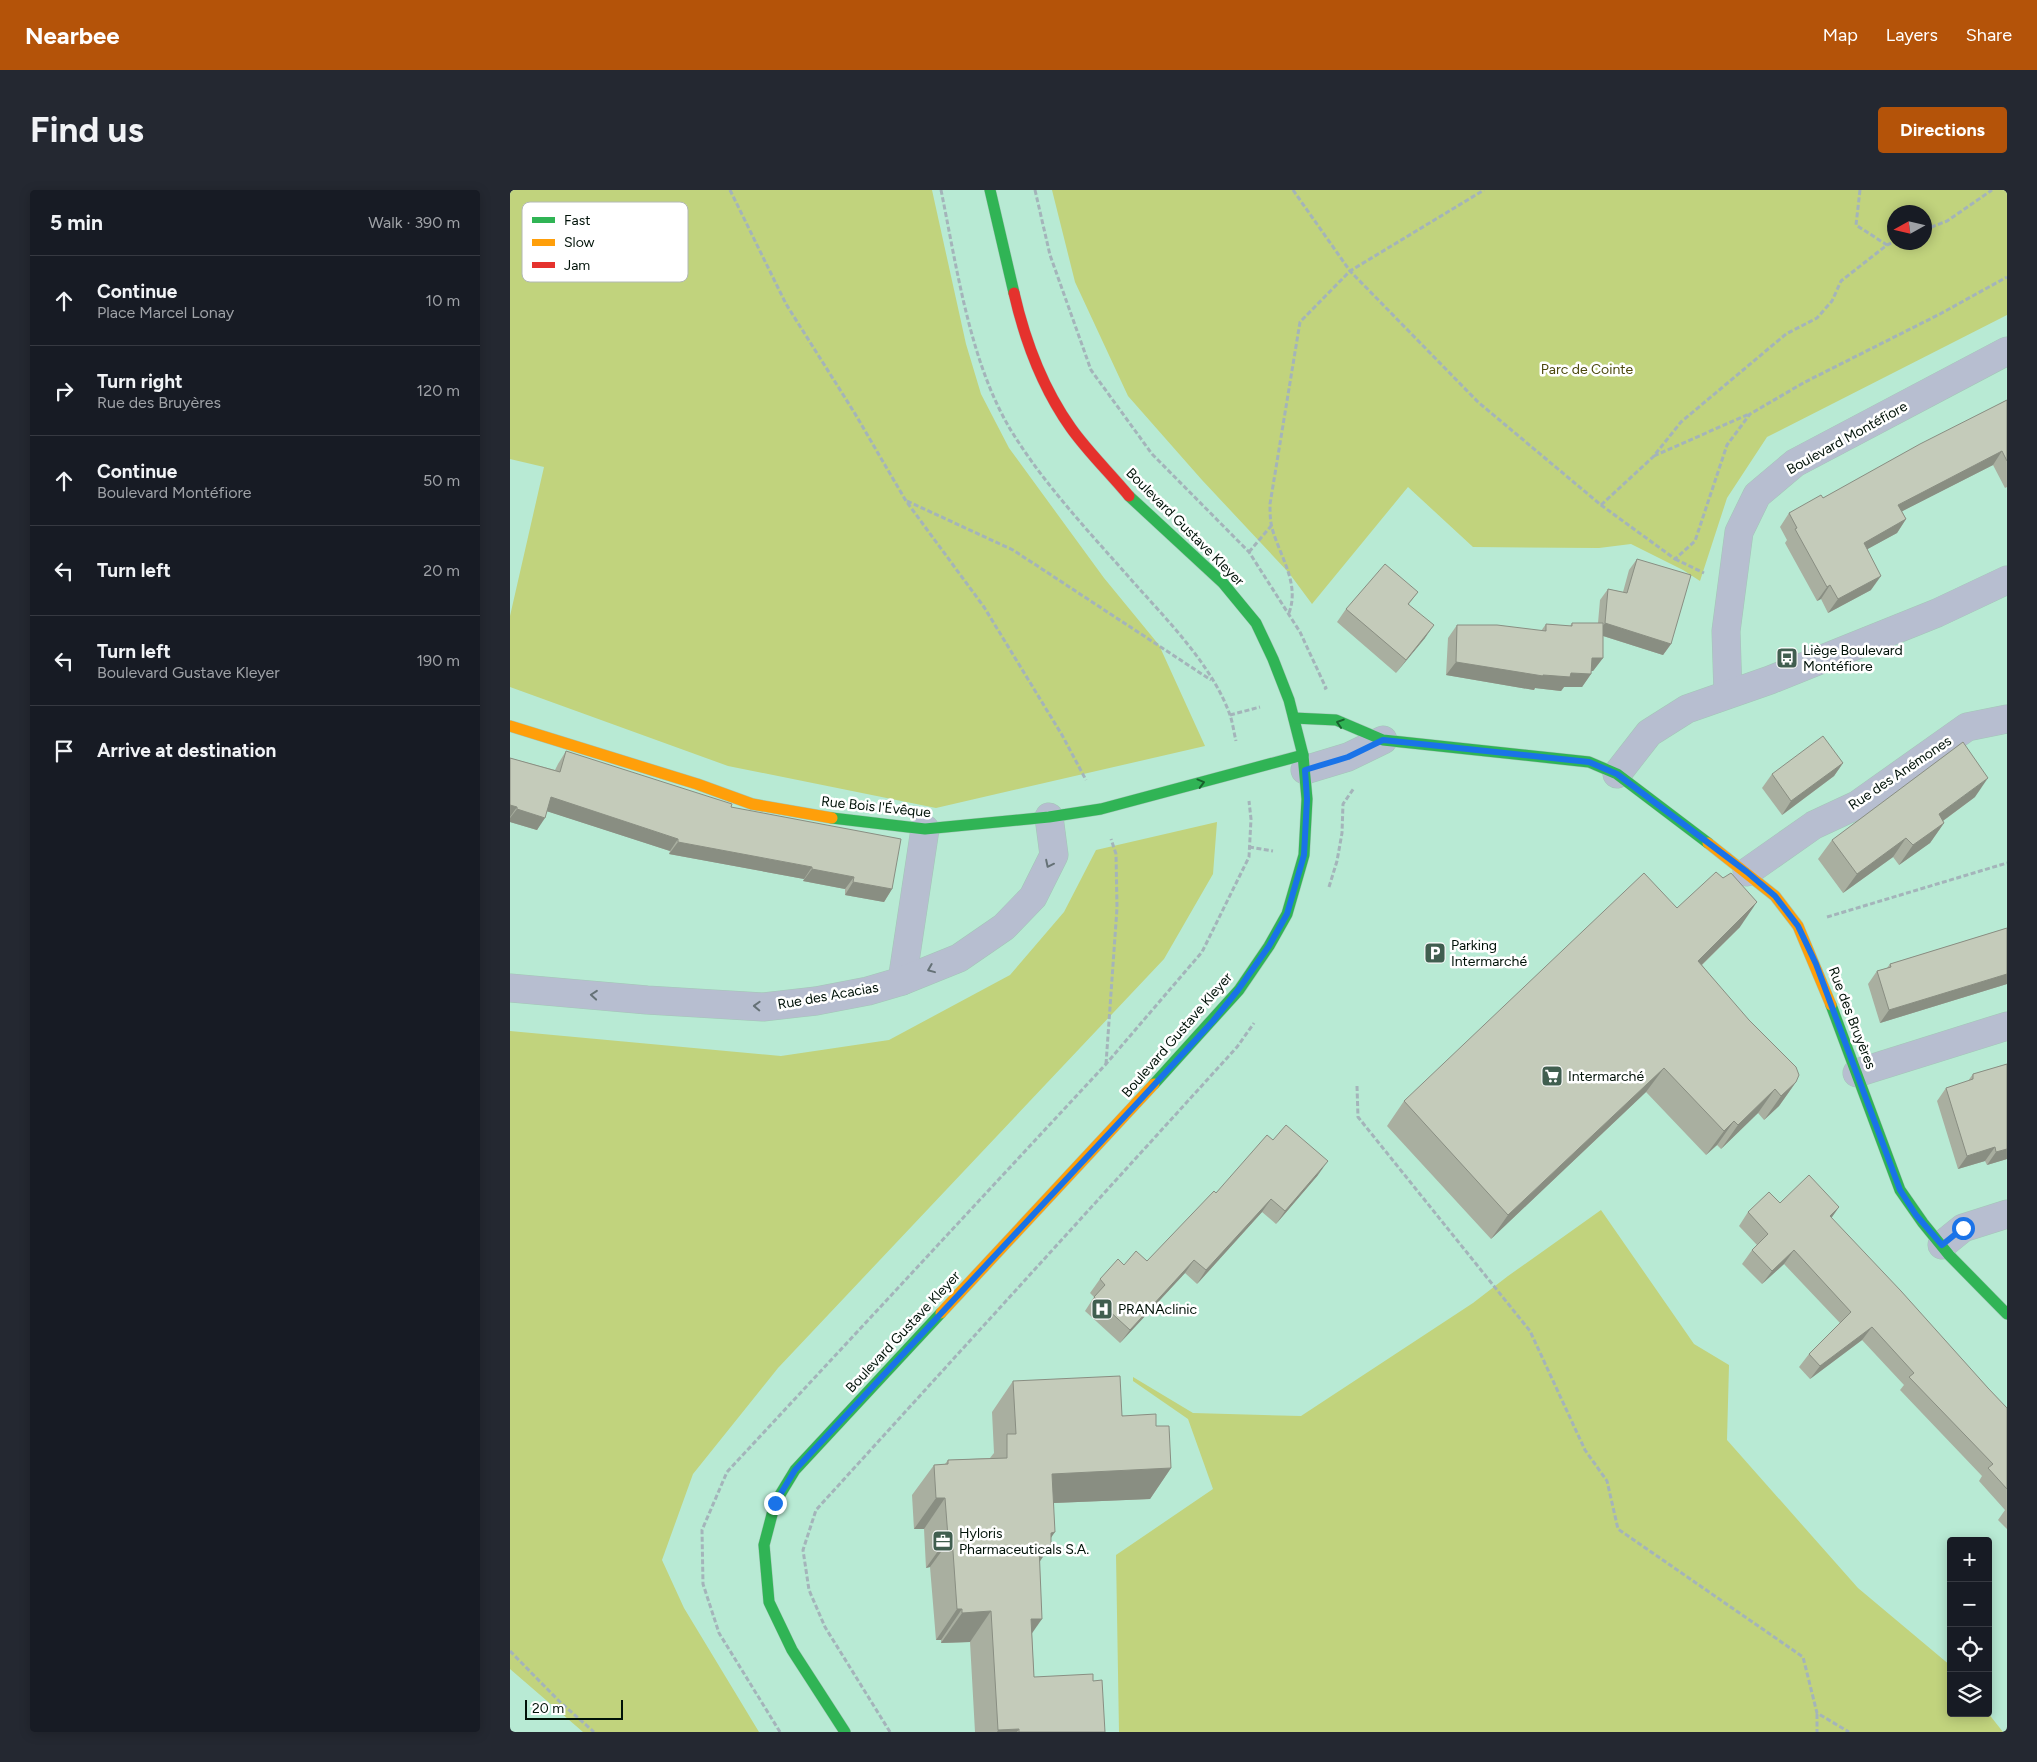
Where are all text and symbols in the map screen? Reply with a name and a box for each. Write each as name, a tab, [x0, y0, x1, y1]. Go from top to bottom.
text: Nearbee	[25, 21, 120, 50]
text: Map	[1823, 24, 1858, 46]
text: Layers	[1886, 24, 1938, 46]
text: Share	[1966, 24, 2012, 46]
button: Directions	[1878, 107, 2007, 153]
text: Find us	[30, 109, 144, 151]
legend	[522, 202, 688, 282]
north arrow	[1887, 205, 1932, 250]
text: 5 min	[50, 210, 103, 235]
text: Fast	[564, 212, 590, 229]
text: Walk · 390 m	[368, 213, 460, 232]
text: Slow	[564, 234, 595, 251]
text: Jam	[564, 257, 590, 274]
text: Continue	[97, 280, 177, 303]
icon: ahead	[50, 287, 78, 315]
text: 10 m	[426, 291, 460, 310]
text: Place Marcel Lonay	[97, 303, 234, 322]
park label: Parc de Cointe	[1541, 361, 1634, 378]
text: Turn right	[97, 370, 183, 393]
icon: right	[50, 377, 78, 405]
text: 120 m	[417, 381, 460, 400]
text: Rue des Bruyères	[97, 393, 221, 412]
street label: Boulevard Montéfiore	[1784, 398, 1911, 478]
text: Continue	[97, 460, 177, 483]
street label: Boulevard Gustave Kleyer	[1122, 464, 1248, 590]
icon: ahead	[50, 467, 78, 495]
text: 50 m	[423, 471, 460, 490]
text: Boulevard Montéfiore	[97, 483, 252, 502]
icon: left	[50, 557, 78, 585]
text: Turn left	[97, 559, 171, 582]
text: 20 m	[423, 561, 460, 580]
text: Turn left	[97, 640, 171, 663]
place label: Liège Boulevard Montéfiore	[1803, 642, 1903, 675]
bus stop icon: Liège Boulevard Montéfiore	[1775, 646, 1799, 670]
icon: left	[50, 647, 78, 675]
text: 190 m	[417, 651, 460, 670]
text: Boulevard Gustave Kleyer	[97, 663, 280, 682]
one-way arrow	[1336, 719, 1345, 729]
street label: Rue des Anémones	[1845, 732, 1955, 814]
icon: arrive	[50, 737, 78, 765]
text: Arrive at destination	[97, 739, 276, 762]
one-way arrow	[1196, 779, 1204, 789]
street label: Rue Bois l'Évêque	[820, 793, 932, 821]
one-way arrow	[1045, 859, 1055, 868]
place label: Parking Intermarché	[1451, 937, 1527, 970]
parking icon: Parking Intermarché	[1423, 941, 1447, 965]
one-way arrow	[928, 963, 936, 973]
street label: Rue des Bruyères	[1825, 964, 1879, 1072]
street label: Boulevard Gustave Kleyer	[1118, 969, 1236, 1101]
street label: Rue des Acacias	[776, 979, 880, 1013]
one-way arrow	[590, 990, 598, 1001]
one-way arrow	[752, 1001, 760, 1011]
supermarket icon: Intermarché	[1540, 1064, 1564, 1088]
place label: Intermarché	[1568, 1068, 1644, 1085]
route start	[1952, 1217, 1975, 1240]
street label: Boulevard Gustave Kleyer	[842, 1268, 964, 1396]
hospital icon: PRANAclinic	[1090, 1297, 1114, 1321]
place label: PRANAclinic	[1118, 1301, 1198, 1318]
route end	[764, 1492, 787, 1515]
place label: Hyloris Pharmaceuticals S.A.	[959, 1525, 1089, 1558]
office icon: Hyloris Pharmaceuticals S.A.	[931, 1529, 955, 1553]
map controls	[1947, 1537, 1992, 1717]
button: +	[1947, 1537, 1992, 1582]
button: −	[1947, 1582, 1992, 1627]
button: locate	[1947, 1627, 1992, 1672]
button: layers	[1947, 1672, 1992, 1717]
scale bar	[525, 1697, 622, 1720]
text: 20 m	[532, 1700, 564, 1717]

